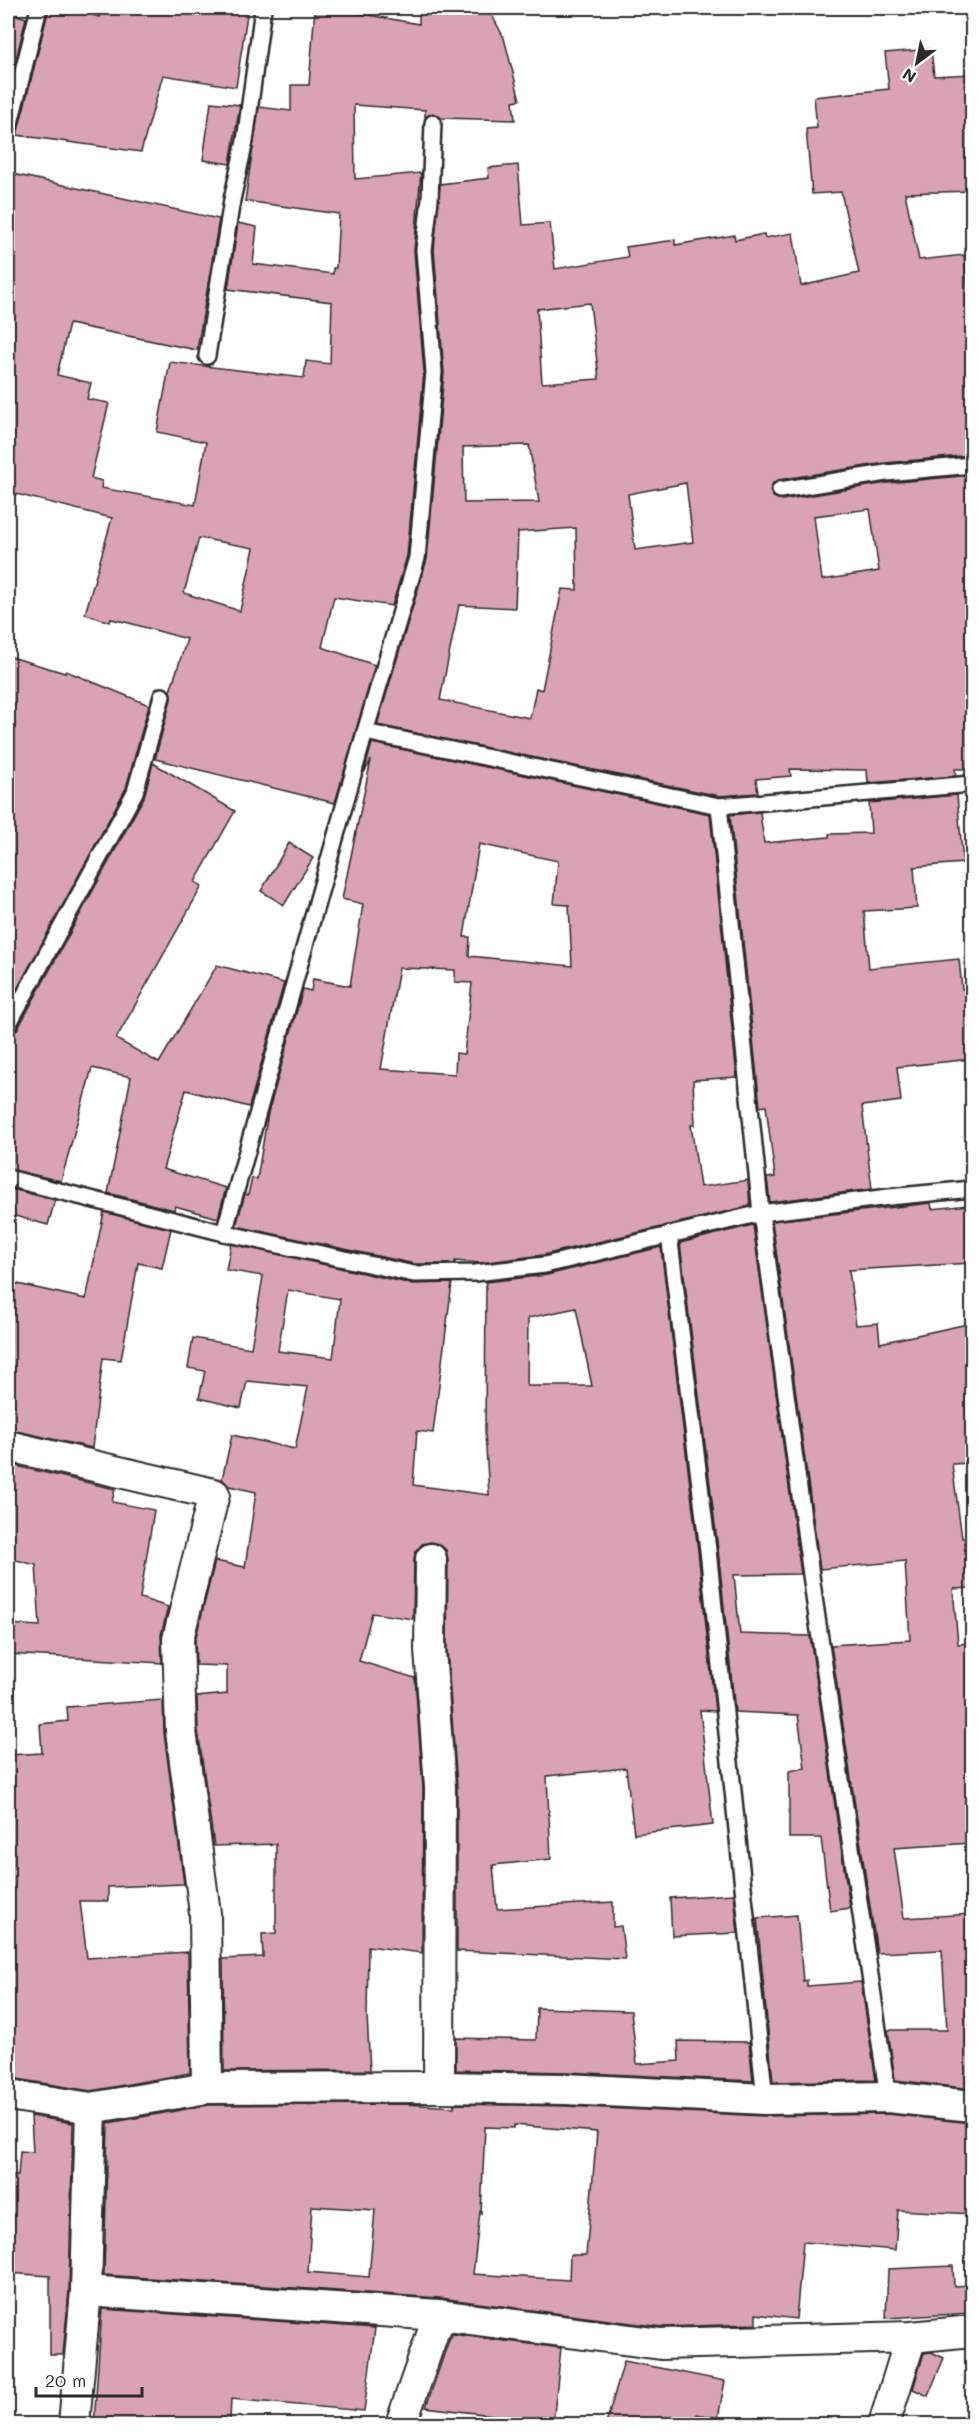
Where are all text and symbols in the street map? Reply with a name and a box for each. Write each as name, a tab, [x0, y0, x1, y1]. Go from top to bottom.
north arrow	[887, 33, 947, 93]
text: N	[898, 64, 920, 88]
scale bar	[36, 2360, 142, 2398]
text: 20 m	[45, 2368, 86, 2392]

